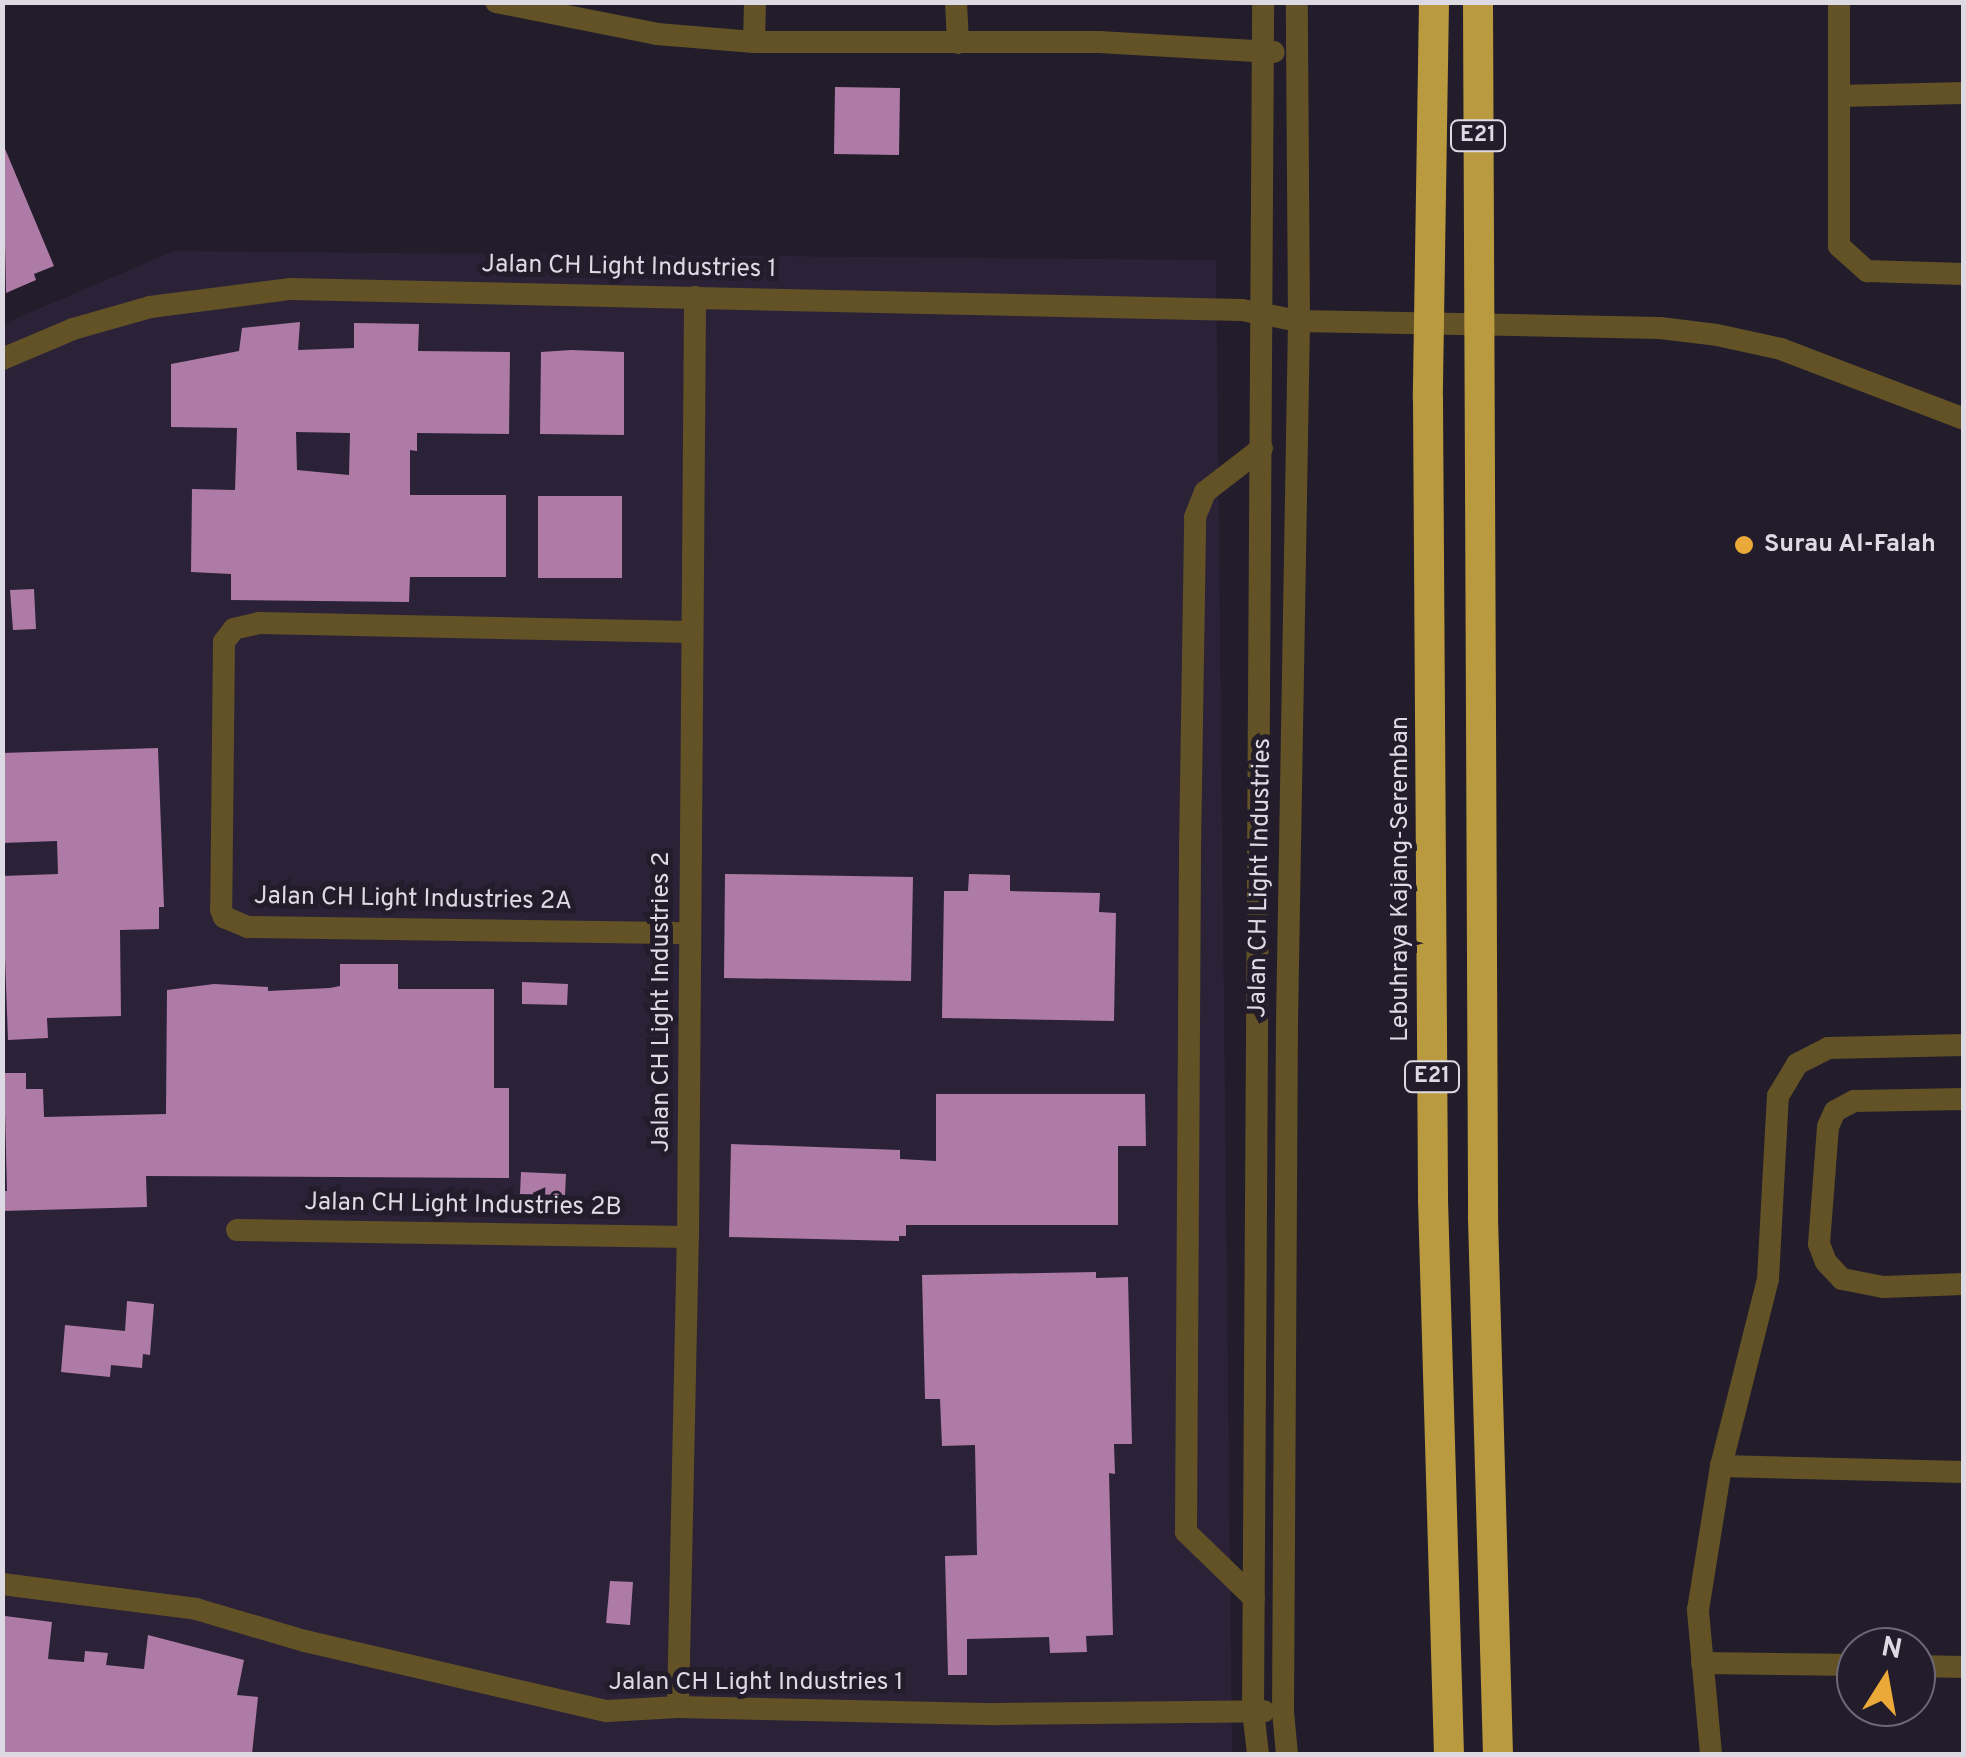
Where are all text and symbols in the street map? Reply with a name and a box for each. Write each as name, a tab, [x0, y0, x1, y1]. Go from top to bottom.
road number: E21	[1448, 119, 1508, 153]
street label: Jalan CH Light Industries 1	[481, 250, 777, 286]
place label: Surau Al-Falah	[1764, 530, 1937, 560]
marker: Surau Al-Falah	[1733, 534, 1755, 556]
street label: Lebuhraya Kajang-Seremban	[1386, 716, 1416, 1042]
street label: Jalan CH Light Industries	[1244, 738, 1278, 1018]
street label: Jalan CH Light Industries 2	[647, 851, 677, 1153]
street label: Jalan CH Light Industries 2A	[254, 882, 572, 918]
road number: E21	[1402, 1060, 1462, 1094]
street label: Jalan CH Light Industries 2B	[304, 1188, 622, 1224]
north arrow	[1836, 1627, 1936, 1727]
text: N	[1878, 1630, 1905, 1669]
street label: Jalan CH Light Industries 1	[608, 1668, 904, 1698]

